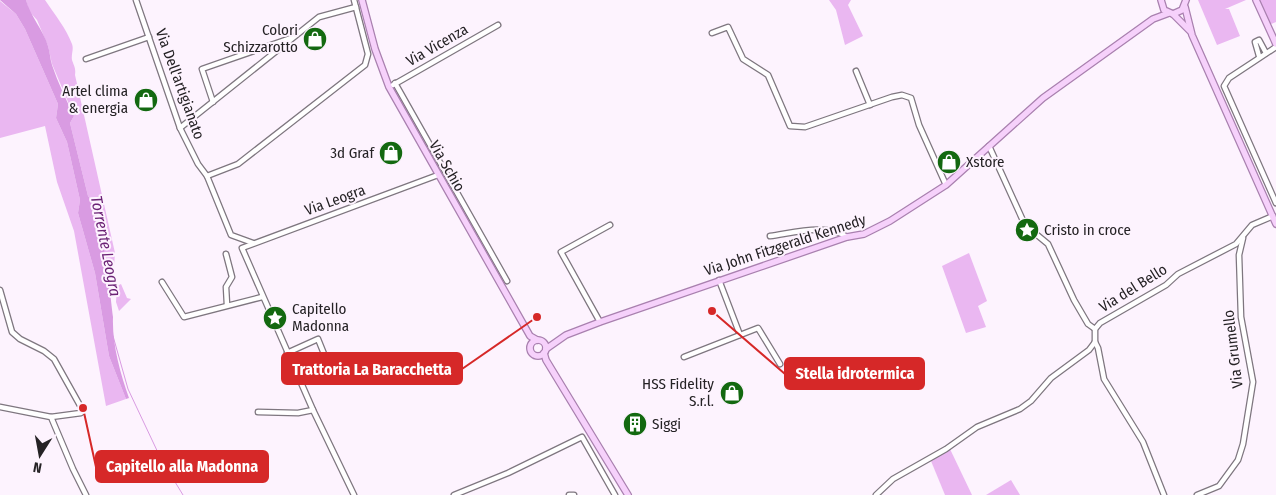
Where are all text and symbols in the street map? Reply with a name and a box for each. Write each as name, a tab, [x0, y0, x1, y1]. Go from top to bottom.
street label: Via Vicenza	[403, 20, 471, 70]
place label: Colori Schizzarotto	[223, 21, 298, 56]
street label: Via Dell'artigianato	[152, 26, 208, 142]
shop icon: Colori Schizzarotto	[302, 26, 328, 52]
place label: Artel clima & energia	[62, 82, 128, 117]
shop icon: Artel clima & energia	[133, 87, 159, 113]
street label: Via Schio	[425, 137, 469, 195]
shop icon: 3d Graf	[378, 140, 404, 166]
place label: 3d Graf	[330, 144, 375, 162]
shop icon: Xstore	[936, 149, 962, 175]
place label: Xstore	[966, 153, 1005, 171]
street label: Via Leogra	[302, 181, 368, 219]
water label: Torrente Leogra	[87, 194, 125, 298]
street label: Via John Fitzgerald Kennedy	[702, 210, 868, 280]
place icon: Cristo in croce	[1014, 217, 1040, 243]
place label: Cristo in croce	[1044, 221, 1131, 239]
street label: Via del Bello	[1096, 260, 1170, 316]
place label: Capitello Madonna	[292, 300, 349, 335]
place icon: Capitello Madonna	[262, 305, 288, 331]
street label: Via Grumello	[1219, 309, 1247, 389]
callout: Trattoria La Baracchetta	[282, 353, 462, 384]
callout: Stella idrotermica	[785, 358, 924, 389]
text: Trattoria La Baracchetta	[292, 360, 452, 379]
text: Stella idrotermica	[796, 364, 915, 383]
place label: HSS Fidelity S.r.l.	[642, 375, 714, 410]
shop icon: HSS Fidelity S.r.l.	[719, 380, 745, 406]
building icon: Siggi	[622, 411, 648, 437]
place label: Siggi	[652, 415, 681, 433]
north arrow	[15, 430, 65, 480]
callout: Capitello alla Madonna	[96, 451, 268, 482]
text: Capitello alla Madonna	[106, 457, 258, 476]
text: N	[32, 458, 43, 476]

